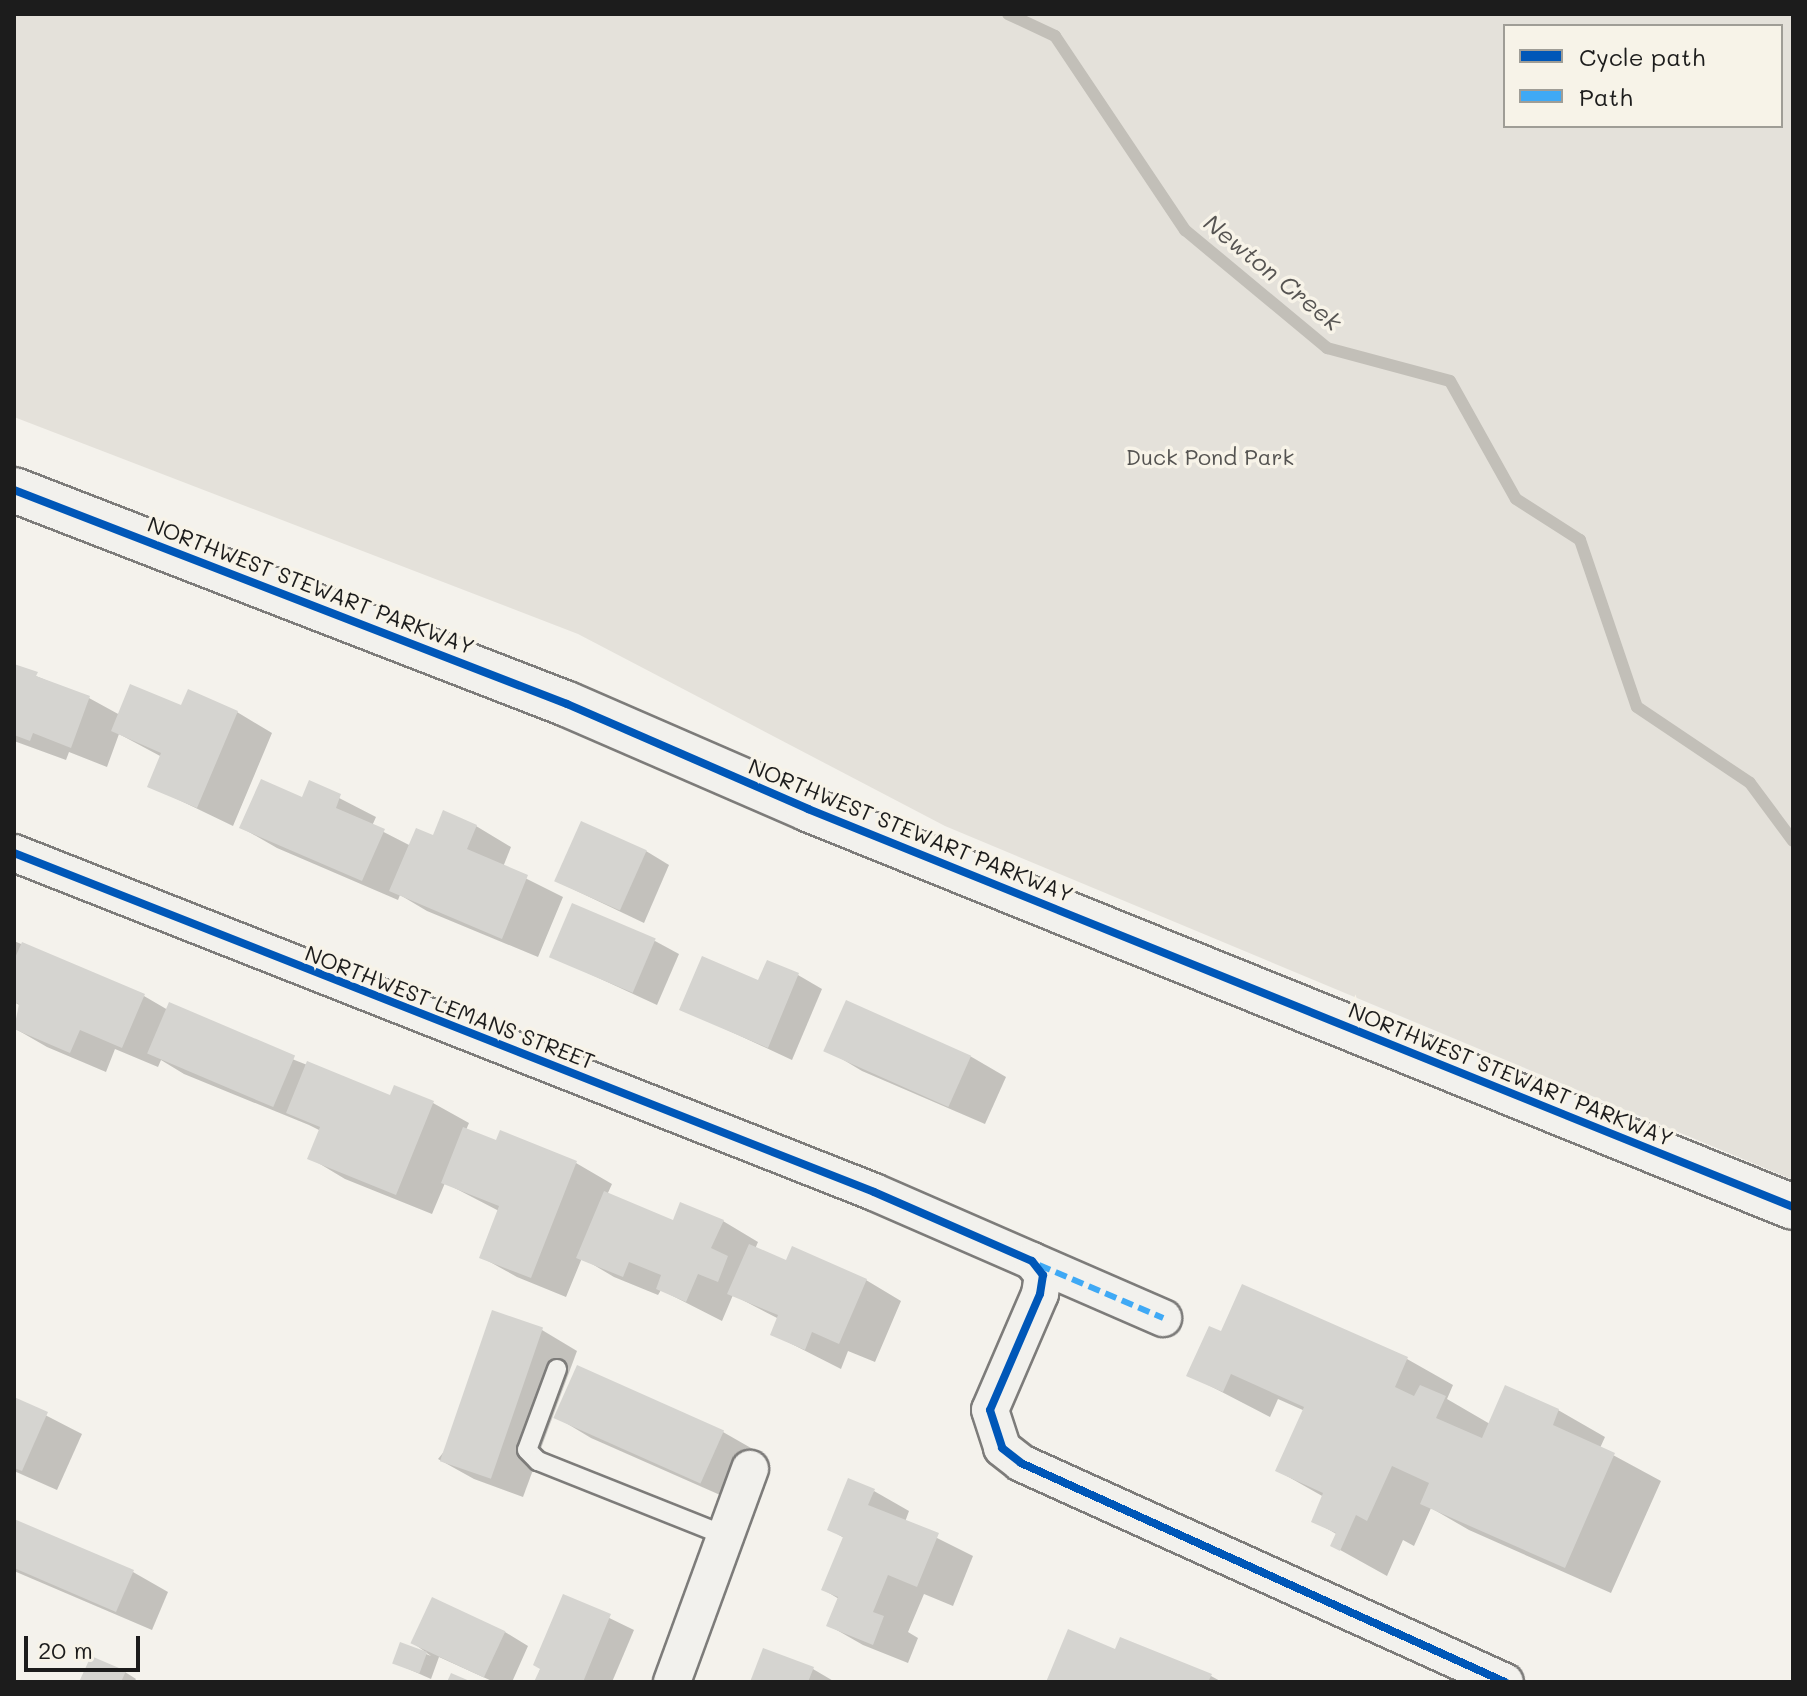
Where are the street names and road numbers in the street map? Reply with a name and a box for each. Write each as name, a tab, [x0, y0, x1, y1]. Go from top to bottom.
street label: NORTHWEST STEWART PARKWAY	[144, 510, 478, 660]
street label: NORTHWEST STEWART PARKWAY	[745, 753, 1077, 907]
street label: NORTHWEST LEMANS STREET	[301, 939, 599, 1075]
street label: NORTHWEST STEWART PARKWAY	[1345, 997, 1677, 1151]

